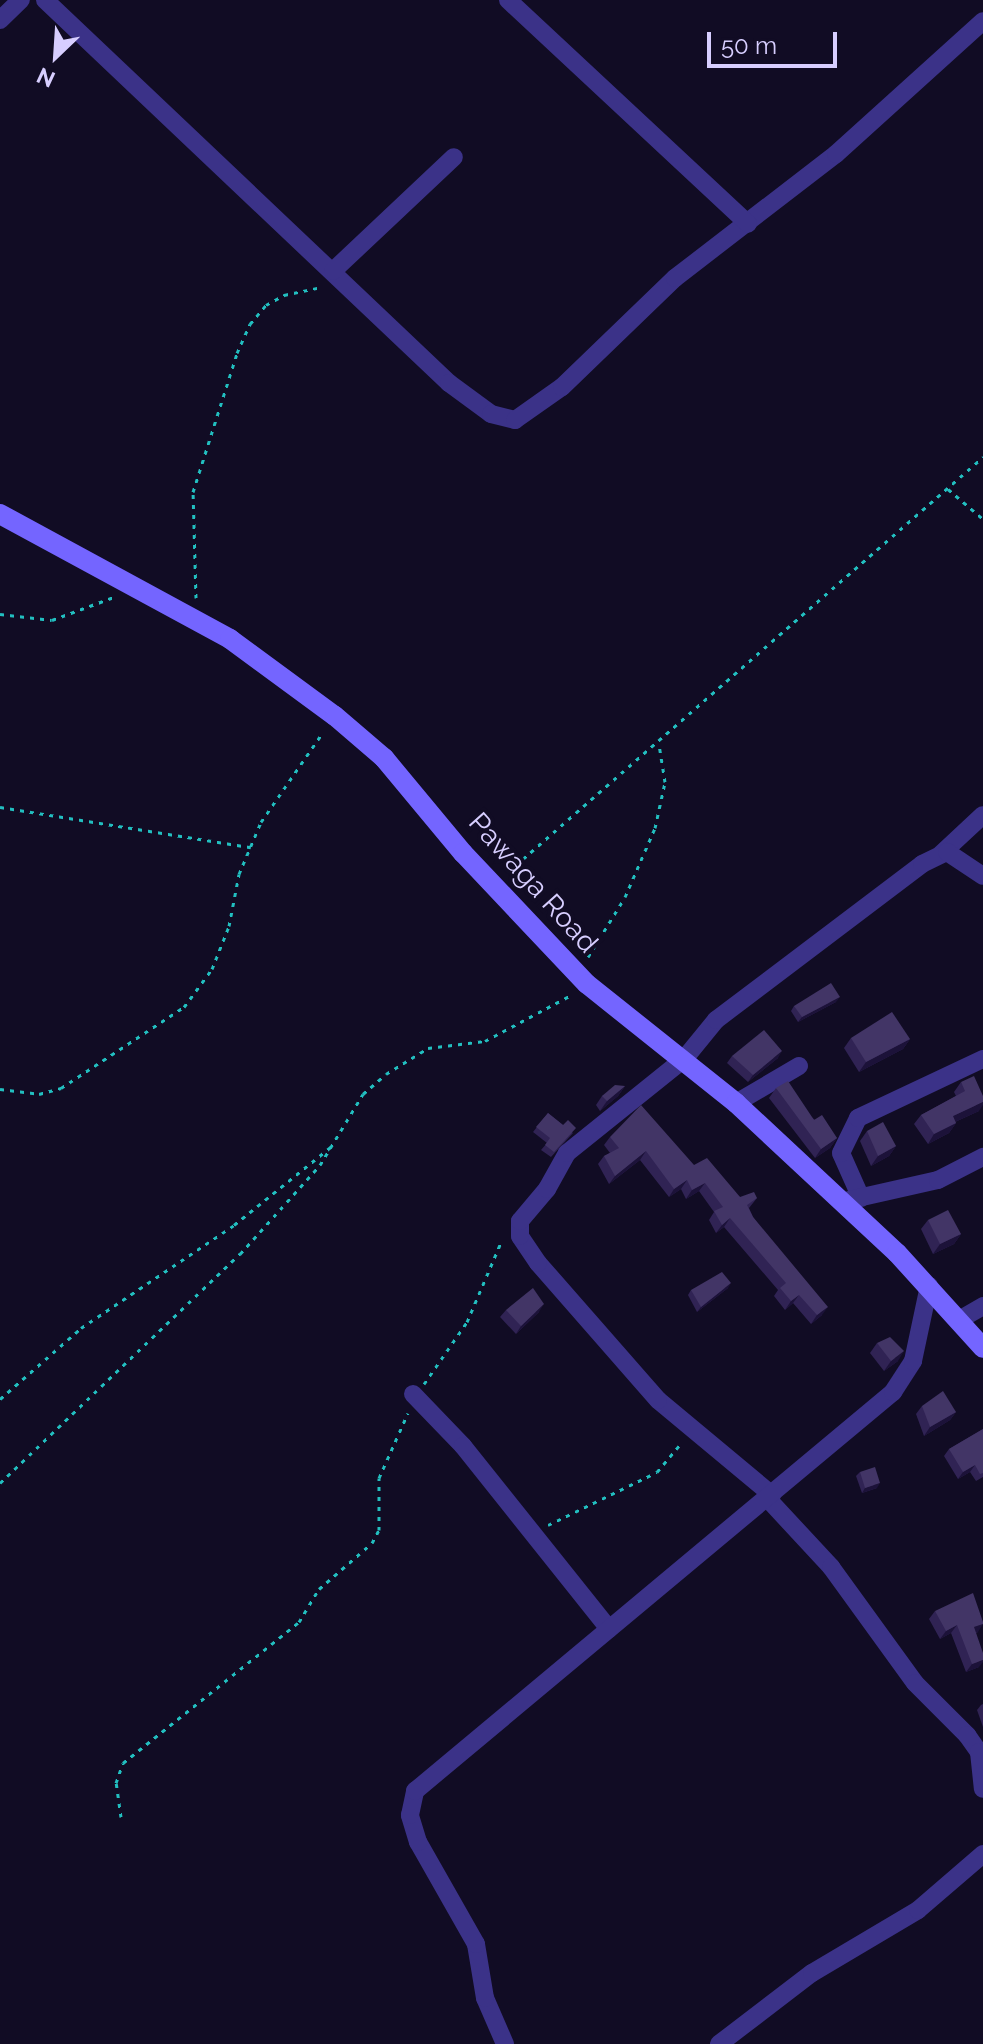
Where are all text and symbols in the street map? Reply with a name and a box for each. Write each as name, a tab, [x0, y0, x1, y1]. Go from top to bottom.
north arrow	[16, 16, 96, 96]
scale bar	[711, 16, 841, 66]
text: 50 m	[721, 31, 777, 60]
text: N	[33, 62, 59, 93]
street label: Pawaga Road	[461, 806, 605, 960]

